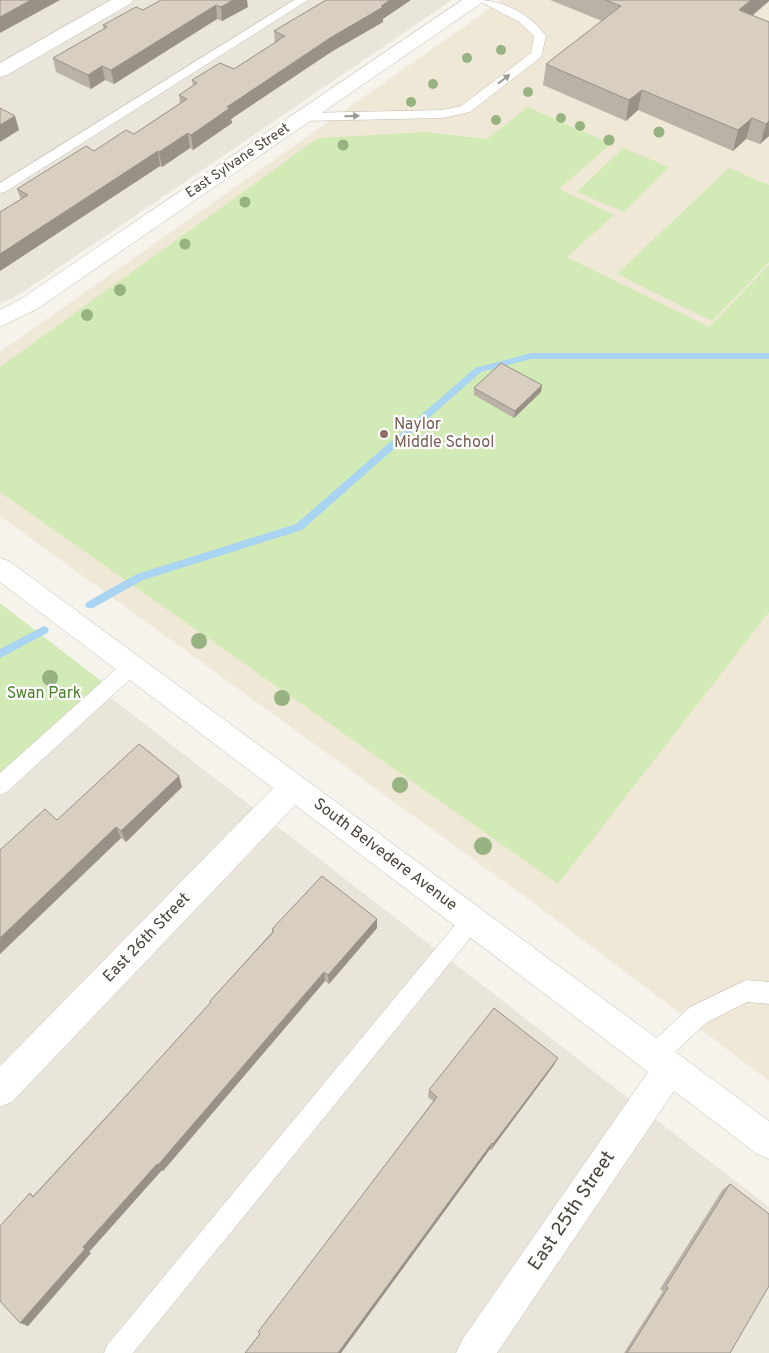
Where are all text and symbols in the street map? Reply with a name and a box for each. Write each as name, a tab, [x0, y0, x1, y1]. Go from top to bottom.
one-way arrow	[497, 74, 510, 85]
one-way arrow	[344, 112, 360, 120]
street label: East Sylvane Street	[183, 120, 293, 202]
place label: Naylor Middle School	[394, 415, 494, 453]
marker: Naylor Middle School	[378, 428, 390, 440]
park label: Swan Park	[7, 684, 81, 704]
street label: South Belvedere Avenue	[309, 794, 461, 916]
street label: East 26th Street	[99, 889, 195, 987]
street label: East 25th Street	[523, 1147, 621, 1275]

